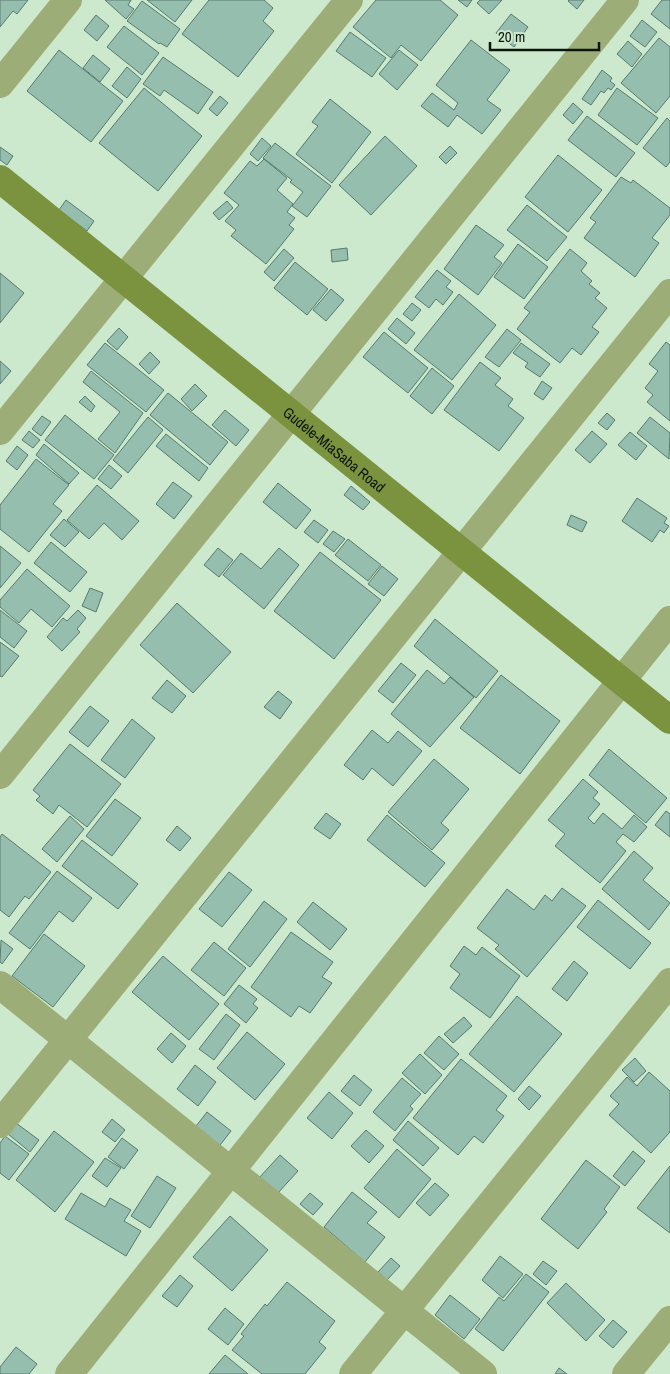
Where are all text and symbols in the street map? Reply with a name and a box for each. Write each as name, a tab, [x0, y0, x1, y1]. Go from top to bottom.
scale bar	[490, 20, 599, 52]
text: 20 m	[498, 26, 525, 47]
street label: Gudele-MiaSaba Road	[279, 401, 390, 497]

